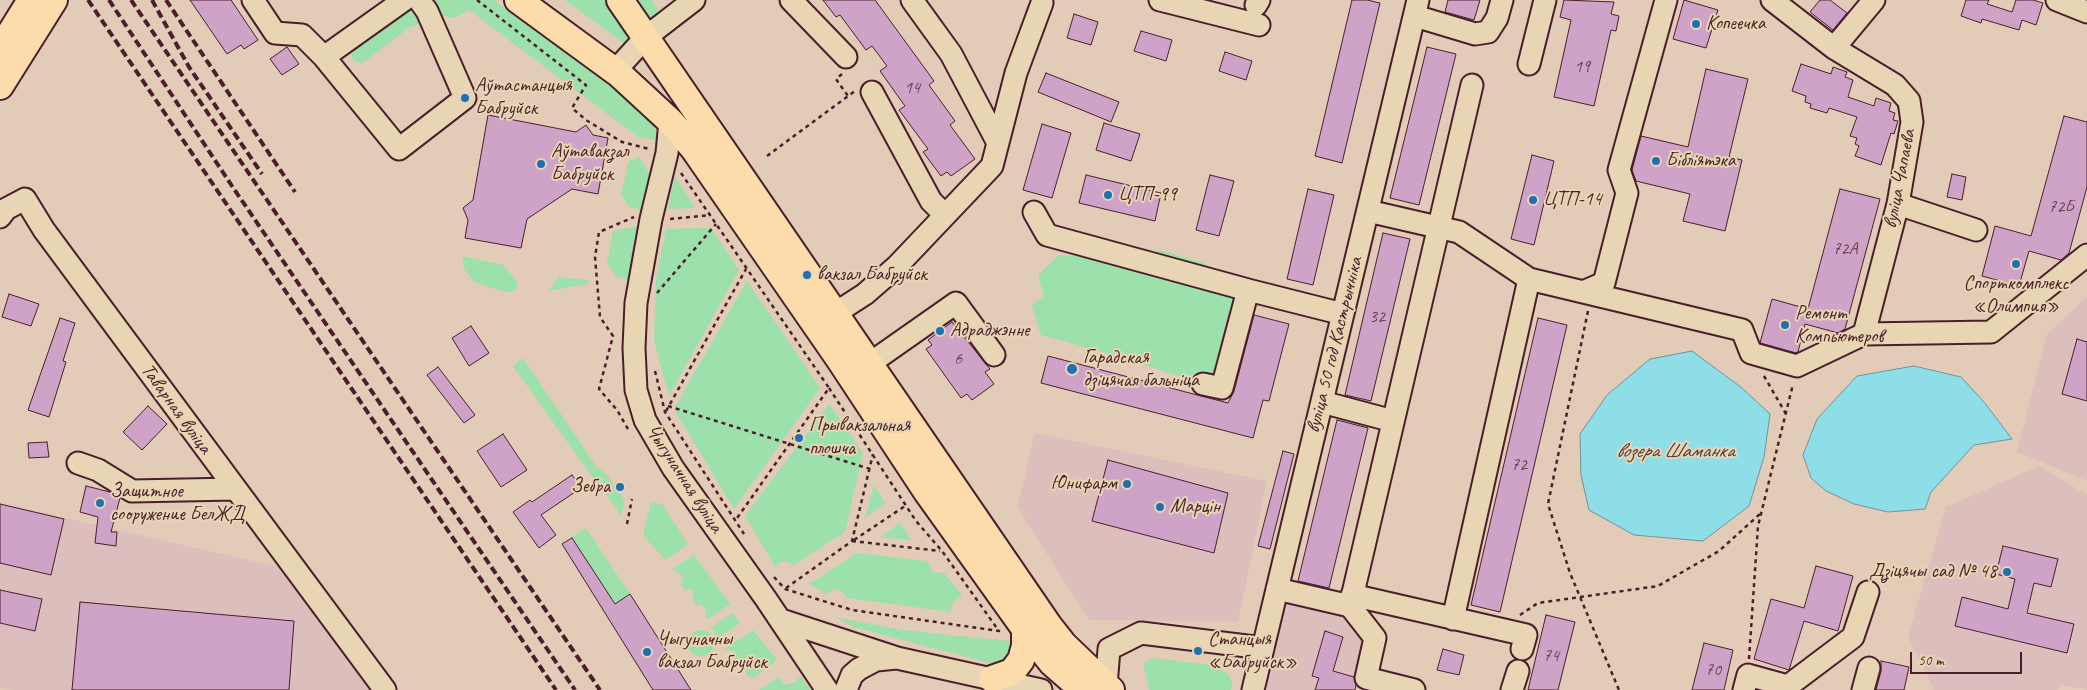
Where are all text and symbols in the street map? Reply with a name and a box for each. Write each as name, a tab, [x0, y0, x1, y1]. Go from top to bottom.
place label: Копеечка	[1706, 12, 1766, 36]
marker: Копеечка	[1690, 18, 1702, 30]
house number: 19	[1574, 56, 1590, 78]
place label: Аўтастанцыя Бабруйск	[475, 74, 572, 121]
house number: 14	[904, 77, 920, 99]
marker: Аўтастанцыя Бабруйск	[459, 92, 471, 104]
street label: вуліца Чапаева	[1879, 128, 1921, 230]
place label: Аўтавакзал Бабруйск	[551, 140, 628, 187]
place label: Бібліятэка	[1666, 149, 1735, 173]
marker: Бібліятэка	[1650, 155, 1662, 167]
marker: Аўтавакзал Бабруйск	[535, 158, 547, 170]
place label: ЦТП-99	[1118, 183, 1177, 207]
place label: ЦТП-14	[1543, 188, 1602, 212]
marker: ЦТП-99	[1102, 189, 1114, 201]
marker: ЦТП-14	[1527, 194, 1539, 206]
house number: 72Б	[2048, 196, 2074, 218]
house number: 72А	[1832, 238, 1858, 260]
street label: вуліца 50 год Кастрычніка	[1302, 255, 1368, 435]
marker: Спорткомплекс «Олимпия»	[2010, 258, 2022, 270]
place label: вакзал Бабруйск	[817, 263, 927, 287]
marker: вакзал Бабруйск	[801, 269, 813, 281]
place label: Спорткомплекс «Олимпия»	[1963, 272, 2069, 319]
place label: Ремонт Компьютеров	[1795, 302, 1883, 349]
house number: 32	[1369, 306, 1385, 328]
place label: Адраджэнне	[950, 319, 1030, 343]
marker: Ремонт Компьютеров	[1779, 319, 1791, 331]
marker: Адраджэнне	[934, 325, 946, 337]
place label: Гарадская дзіцячая бальніца	[1083, 346, 1199, 393]
house number: 6	[954, 348, 962, 370]
street label: Таварная вуліца	[135, 359, 217, 459]
marker: Гарадская дзіцячая бальніца	[1065, 362, 1079, 376]
place label: Прывакзальная плошча	[809, 414, 910, 461]
street label: Чыгуначная вуліца	[640, 420, 728, 538]
marker: Прывакзальная плошча	[793, 432, 805, 444]
water label: возера Шаманка	[1616, 438, 1734, 464]
house number: 72	[1511, 454, 1527, 476]
place label: Юнифарм	[1051, 472, 1117, 496]
place label: Зебра	[571, 475, 610, 499]
marker: Юнифарм	[1121, 478, 1133, 490]
place label: Защитное сооружение БелЖД	[110, 480, 244, 527]
marker: Зебра	[614, 481, 626, 493]
place label: Марцін	[1170, 495, 1220, 519]
marker: Защитное сооружение БелЖД	[94, 497, 106, 509]
marker: Марцін	[1154, 501, 1166, 513]
place label: Дзіцячы сад № 48	[1869, 560, 1997, 584]
marker: Дзіцячы сад № 48	[2001, 566, 2013, 578]
place label: Чыгуначны вакзал Бабруйск	[657, 628, 767, 675]
place label: Станцыя «Бабруйск»	[1208, 628, 1297, 675]
scale bar	[1912, 642, 2024, 674]
marker: Станцыя «Бабруйск»	[1192, 645, 1204, 657]
house number: 74	[1543, 645, 1559, 667]
marker: Чыгуначны вакзал Бабруйск	[641, 646, 653, 658]
text: 50 m	[1918, 651, 1944, 670]
house number: 70	[1705, 659, 1721, 681]

